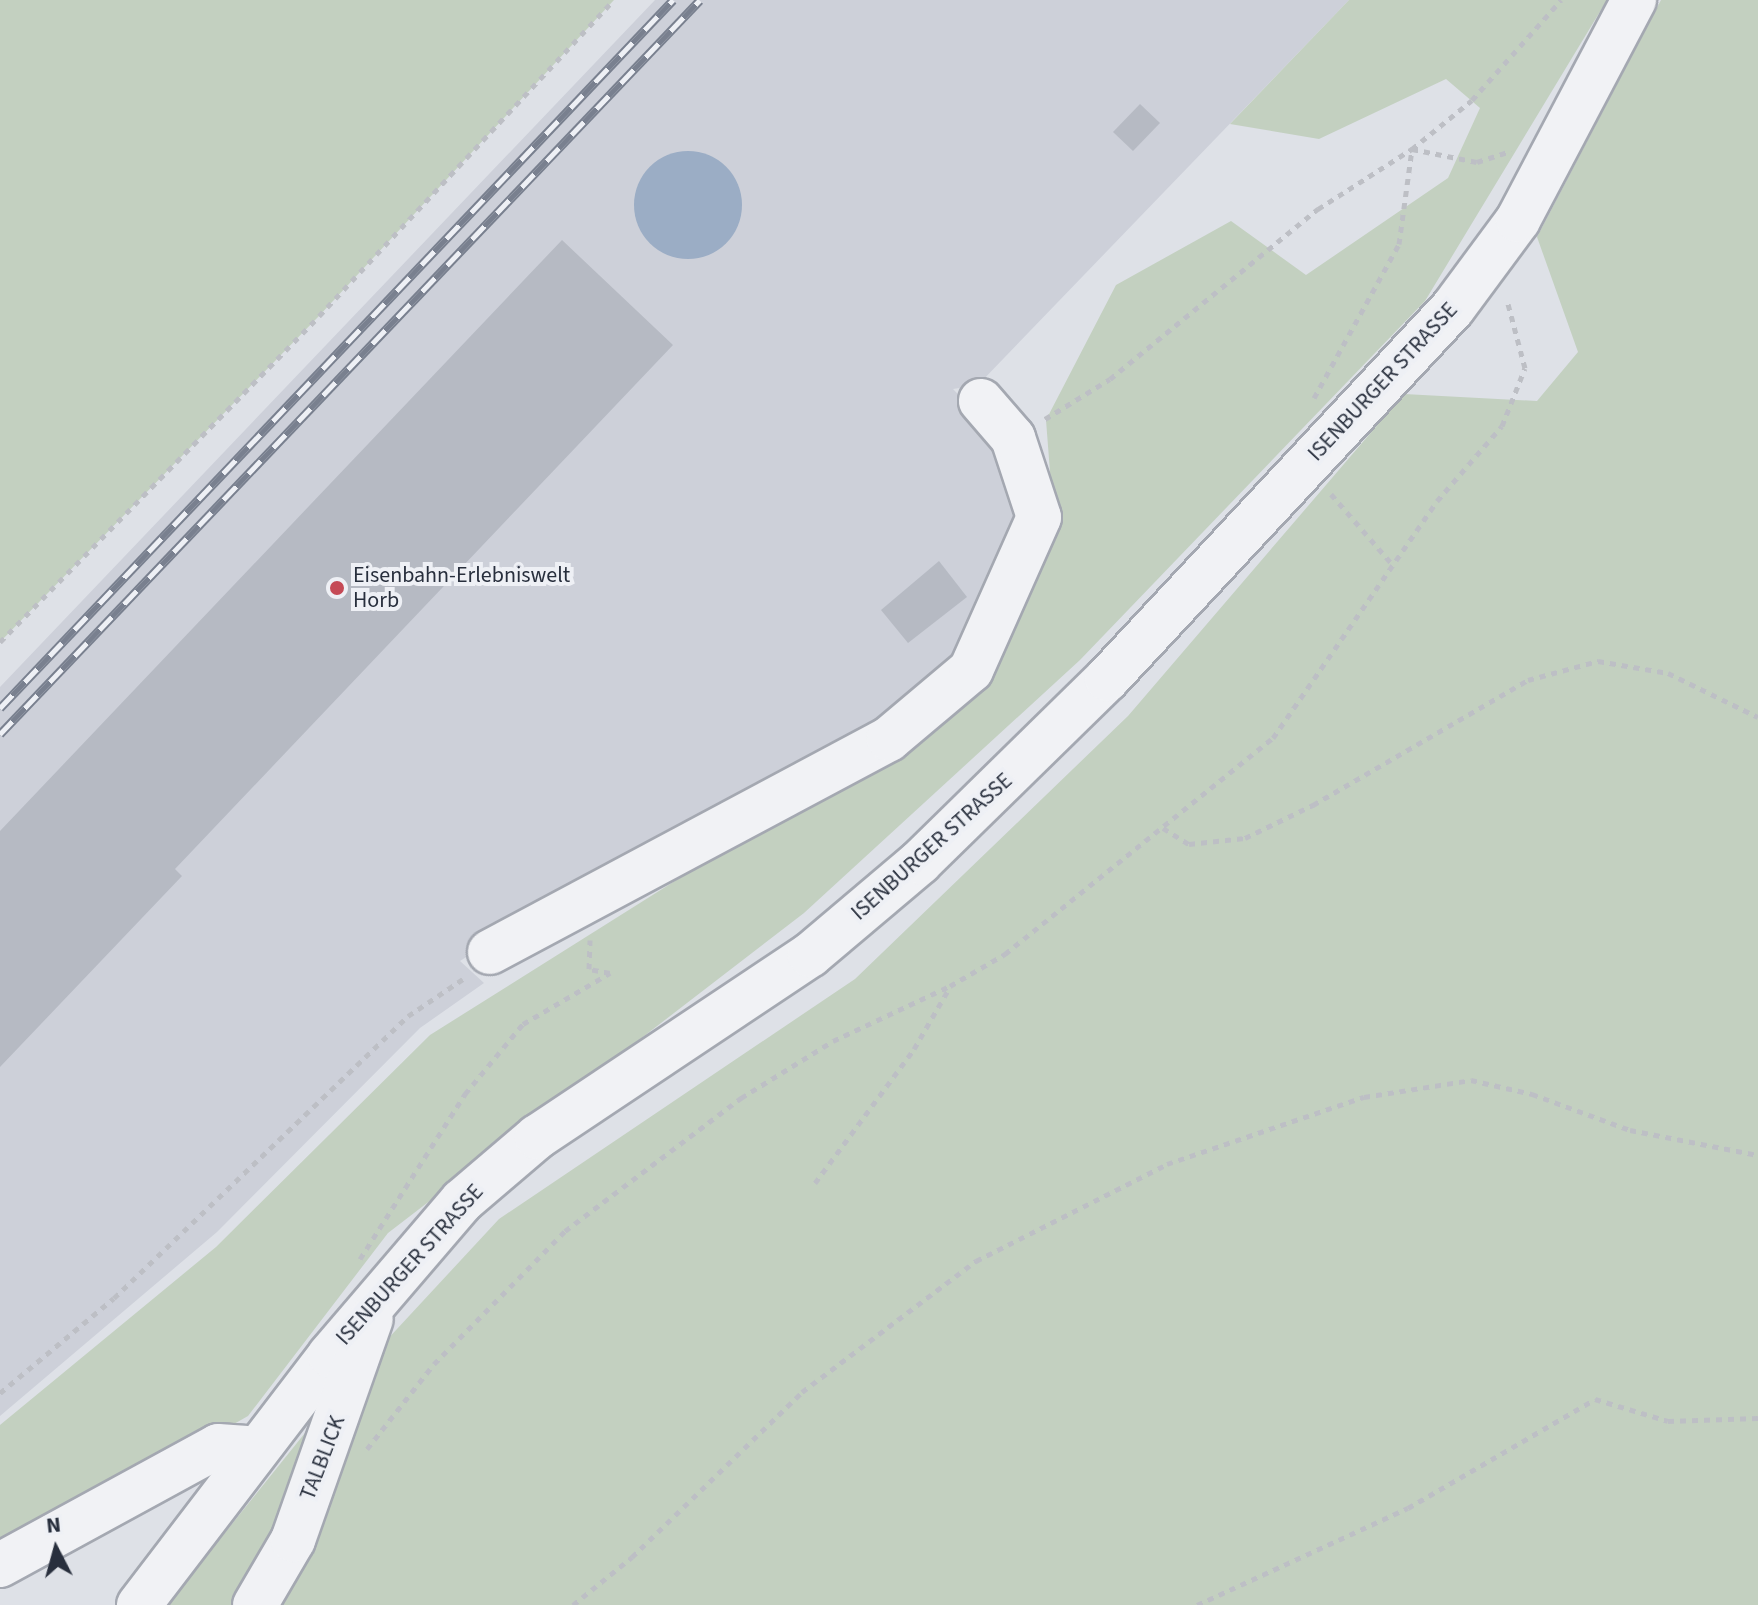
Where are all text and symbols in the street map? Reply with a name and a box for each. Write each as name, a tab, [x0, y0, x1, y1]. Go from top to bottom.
street label: ISENBURGER STRASSE	[1303, 297, 1463, 467]
place label: Eisenbahn-Erlebniswelt Horb	[353, 562, 570, 614]
marker: Eisenbahn-Erlebniswelt Horb	[328, 579, 346, 597]
street label: ISENBURGER STRASSE	[846, 768, 1018, 926]
street label: ISENBURGER STRASSE	[331, 1179, 489, 1351]
street label: TALBLICK	[295, 1412, 351, 1504]
text: N	[45, 1508, 62, 1542]
north arrow	[16, 1509, 96, 1589]

